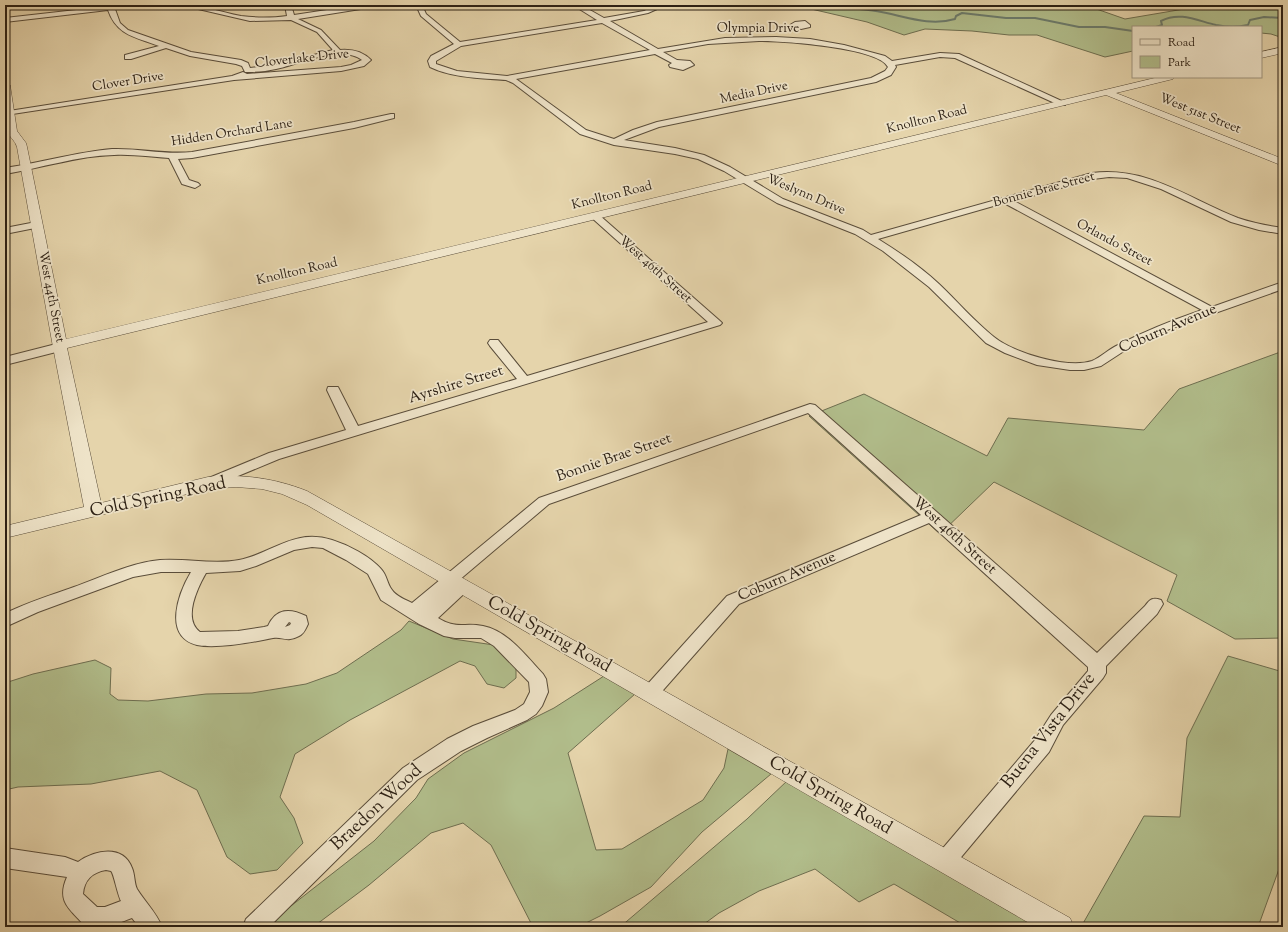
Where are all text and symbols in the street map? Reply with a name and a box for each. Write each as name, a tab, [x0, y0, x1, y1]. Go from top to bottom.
street label: Olympia Drive	[717, 20, 799, 38]
legend	[1132, 26, 1262, 78]
text: Road	[1168, 34, 1195, 52]
street label: Cloverlake Drive	[254, 45, 350, 73]
text: Park	[1168, 54, 1191, 72]
street label: Clover Drive	[91, 67, 165, 97]
street label: Media Drive	[718, 77, 790, 109]
street label: West 51st Street	[1157, 89, 1244, 139]
street label: Knollton Road	[885, 101, 970, 139]
street label: Hidden Orchard Lane	[170, 115, 294, 151]
street label: Bonnie Brae Street	[991, 168, 1097, 212]
street label: Weslynn Drive	[764, 170, 848, 220]
street label: Knollton Road	[570, 177, 655, 215]
street label: Orlando Street	[1073, 215, 1156, 271]
street label: West 46th Street	[614, 232, 696, 308]
street label: West 44th Street	[33, 250, 69, 345]
street label: Knollton Road	[255, 254, 340, 290]
street label: Coburn Avenue	[1116, 299, 1220, 359]
street label: Ayrshire Street	[406, 361, 506, 409]
street label: Bonnie Brae Street	[554, 428, 674, 488]
street label: Cold Spring Road	[87, 471, 229, 525]
street label: West 46th Street	[907, 492, 1001, 580]
street label: Coburn Avenue	[735, 547, 839, 607]
street label: Cold Spring Road	[482, 590, 616, 680]
street label: Buena Vista Drive	[996, 668, 1102, 794]
street label: Cold Spring Road	[763, 750, 897, 842]
street label: Braedon Wood	[325, 759, 429, 857]

